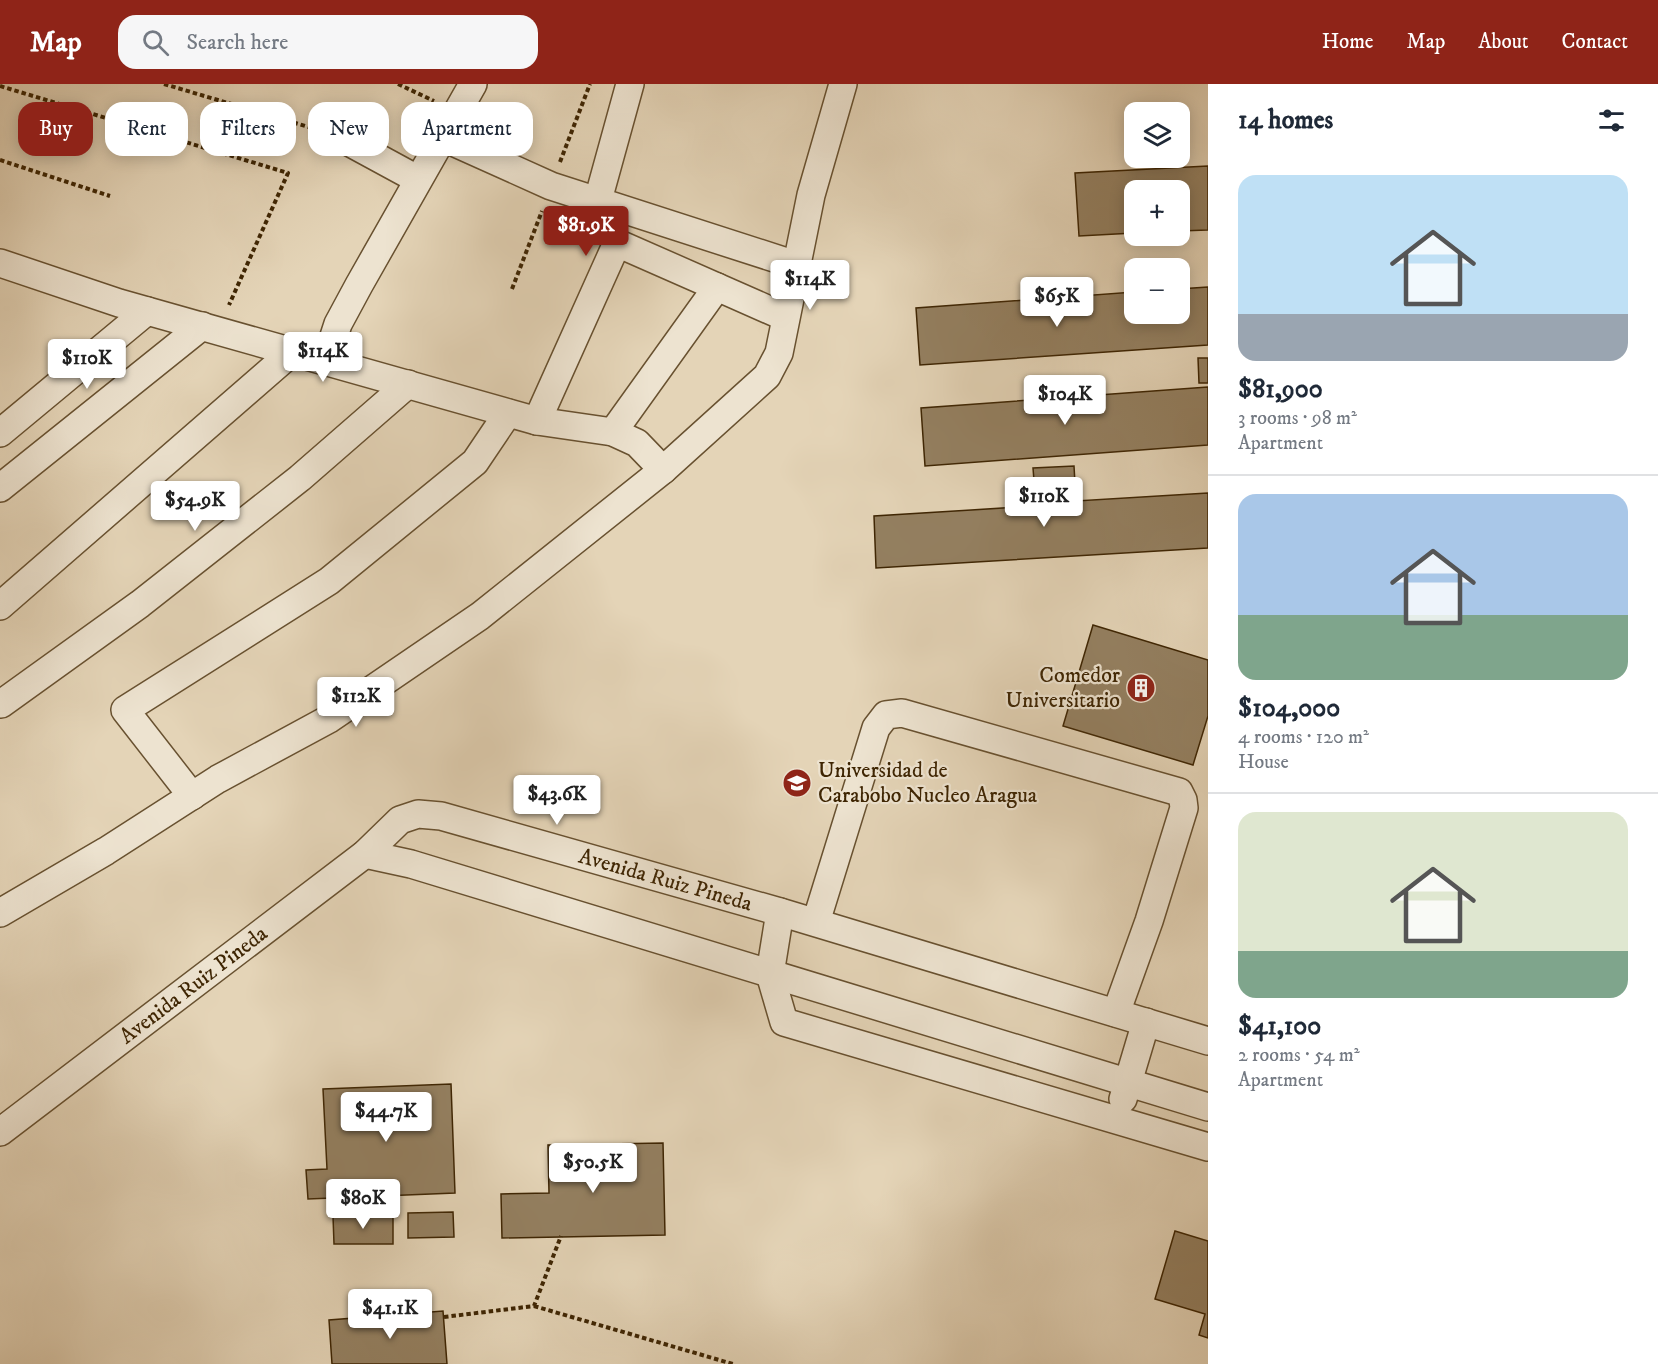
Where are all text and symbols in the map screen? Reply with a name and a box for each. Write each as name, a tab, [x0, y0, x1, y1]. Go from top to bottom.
search box	[118, 15, 538, 69]
text: Map	[30, 25, 82, 60]
icon: search	[139, 26, 172, 59]
text: Search here	[187, 29, 288, 56]
text: Home	[1322, 29, 1374, 55]
text: Map	[1407, 29, 1445, 55]
text: About	[1478, 29, 1529, 55]
text: Contact	[1562, 29, 1628, 55]
chip: Buy	[18, 102, 93, 156]
chip: Rent	[105, 102, 188, 156]
chip: Filters	[200, 102, 296, 156]
chip: New	[308, 102, 389, 156]
chip: Apartment	[401, 102, 533, 156]
map controls	[1124, 102, 1190, 324]
button: layers	[1124, 102, 1190, 168]
text: 14 homes	[1238, 104, 1333, 137]
icon: filters	[1595, 104, 1628, 137]
button: +	[1124, 180, 1190, 246]
pin: $81.9K	[537, 206, 635, 257]
text: $81.9K	[557, 213, 615, 238]
icon: home	[1379, 214, 1487, 322]
button: −	[1124, 258, 1190, 324]
pin: $114K	[768, 260, 852, 311]
text: $114K	[784, 267, 836, 292]
pin: $65K	[1021, 277, 1093, 328]
text: $65K	[1034, 284, 1080, 309]
pin: $114K	[281, 332, 365, 383]
pin: $110K	[45, 339, 129, 390]
text: $114K	[297, 339, 349, 364]
text: $110K	[62, 346, 112, 371]
text: $81,900	[1238, 373, 1323, 406]
pin: $104K	[1023, 375, 1107, 426]
text: $104K	[1038, 382, 1092, 407]
text: 3 rooms · 98 m²	[1238, 406, 1357, 431]
text: Apartment	[1238, 431, 1323, 456]
pin: $110K	[1002, 477, 1086, 528]
pin: $54.9K	[146, 481, 244, 532]
text: $110K	[1019, 484, 1069, 509]
text: $54.9K	[165, 488, 225, 513]
icon: home	[1379, 533, 1487, 641]
place label: Comedor Universitario	[1006, 662, 1121, 714]
building icon: Comedor Universitario	[1125, 672, 1157, 704]
pin: $112K	[314, 677, 398, 728]
text: $112K	[331, 684, 381, 709]
text: $104,000	[1238, 692, 1340, 725]
text: 4 rooms · 120 m²	[1238, 725, 1369, 750]
text: House	[1238, 750, 1289, 775]
place label: Universidad de Carabobo Nucleo Aragua	[818, 757, 1038, 809]
school or university icon: Universidad de Carabobo Nucleo Aragua	[781, 767, 813, 799]
pin: $43.6K	[508, 775, 606, 826]
text: $43.6K	[527, 782, 587, 807]
street label: Avenida Ruiz Pineda	[576, 842, 756, 917]
icon: home	[1379, 851, 1487, 959]
street label: Avenida Ruiz Pineda	[114, 919, 273, 1050]
text: $41,100	[1238, 1010, 1321, 1043]
text: 2 rooms · 54 m²	[1238, 1043, 1360, 1068]
text: Apartment	[1238, 1068, 1323, 1093]
pin: $44.7K	[337, 1092, 435, 1143]
text: $44.7K	[355, 1099, 417, 1124]
pin: $50.5K	[544, 1143, 642, 1194]
text: $50.5K	[563, 1150, 623, 1175]
pin: $80K	[327, 1179, 399, 1230]
text: $80K	[340, 1186, 386, 1211]
pin: $41.1K	[341, 1289, 439, 1340]
text: $41.1K	[362, 1296, 418, 1321]

